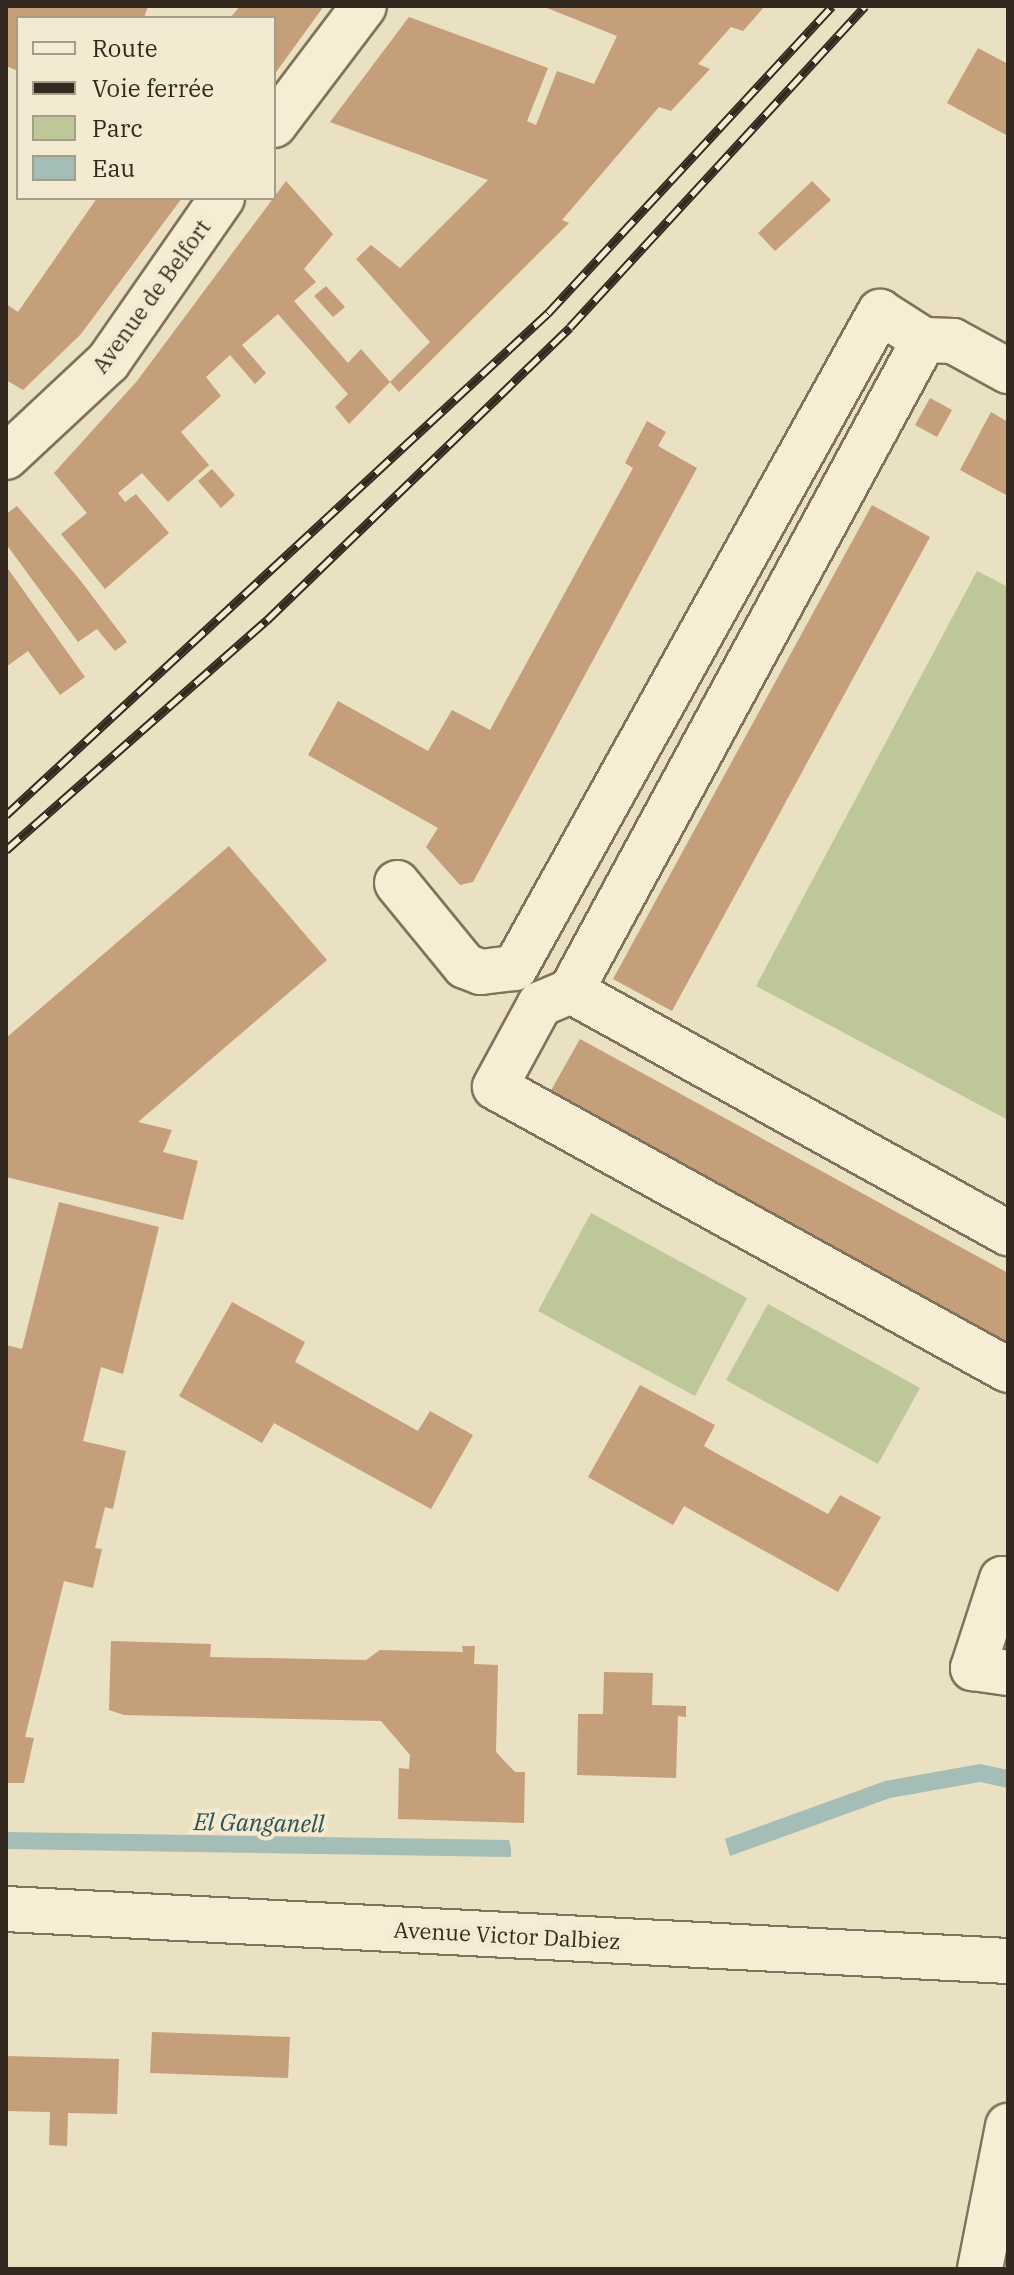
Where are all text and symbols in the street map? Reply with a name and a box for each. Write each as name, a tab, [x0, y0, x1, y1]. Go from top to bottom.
legend	[16, 16, 276, 200]
text: Route	[92, 32, 158, 64]
text: Voie ferrée	[92, 72, 214, 104]
text: Parc	[92, 112, 143, 144]
text: Eau	[92, 152, 135, 184]
street label: Avenue de Belfort	[86, 214, 216, 378]
water label: El Ganganell	[193, 1807, 325, 1839]
street label: Avenue Victor Dalbiez	[393, 1916, 621, 1954]

